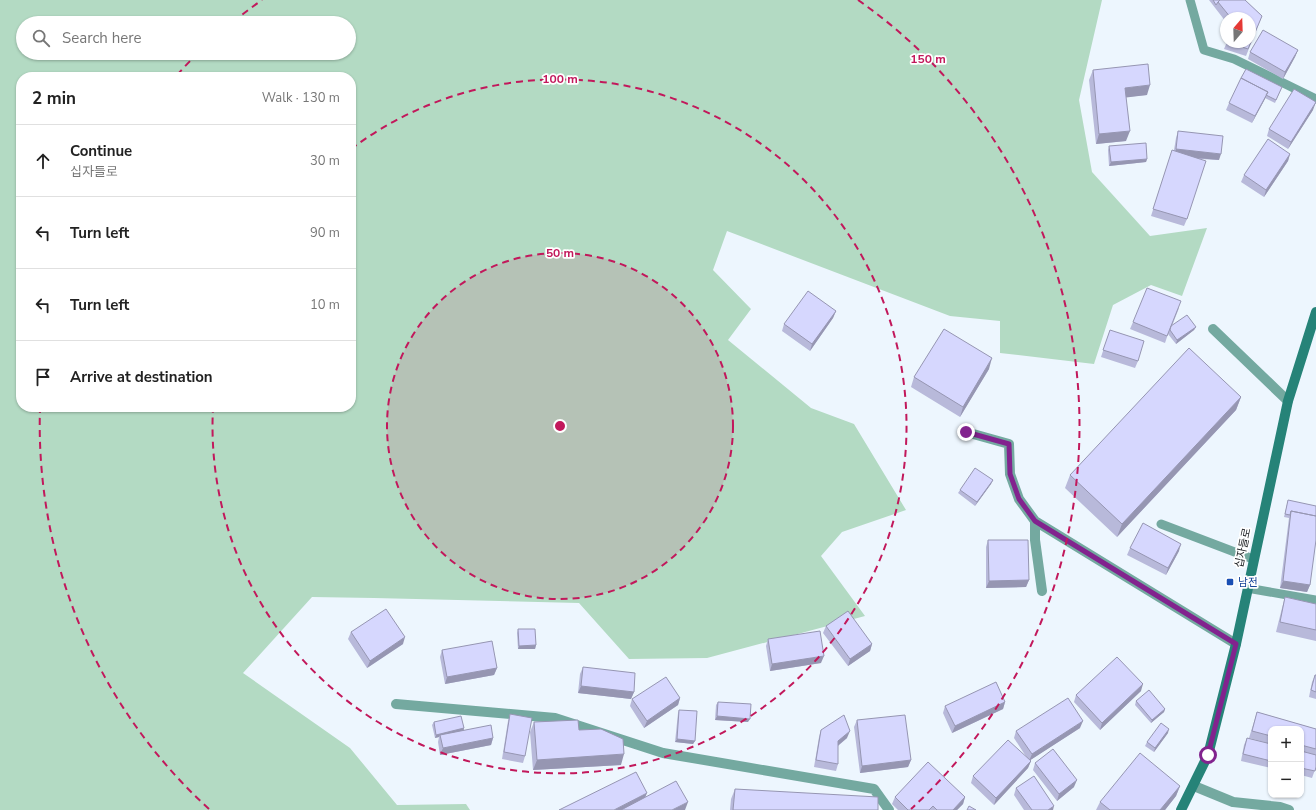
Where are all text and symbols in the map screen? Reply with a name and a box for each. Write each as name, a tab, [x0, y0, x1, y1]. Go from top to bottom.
north arrow	[1220, 12, 1256, 48]
search box	[16, 16, 356, 60]
icon: search	[30, 27, 52, 49]
text: Search here	[62, 28, 142, 48]
text: 150 m	[910, 51, 946, 67]
text: 100 m	[542, 71, 578, 87]
text: 2 min	[32, 87, 76, 110]
text: Walk · 130 m	[262, 89, 340, 107]
text: Continue	[70, 141, 132, 161]
icon: ahead	[32, 150, 54, 172]
text: 30 m	[310, 152, 340, 170]
text: 십자들로	[70, 163, 118, 181]
icon: left	[32, 222, 54, 244]
text: Turn left	[70, 223, 129, 243]
text: 90 m	[310, 224, 340, 242]
text: 50 m	[546, 245, 574, 261]
icon: left	[32, 294, 54, 316]
text: Turn left	[70, 295, 129, 315]
text: 10 m	[310, 296, 340, 314]
icon: arrive	[32, 366, 54, 388]
text: Arrive at destination	[70, 367, 213, 387]
centre of rings	[553, 419, 567, 433]
route end	[957, 423, 975, 441]
street label: 십자들로	[1231, 527, 1255, 569]
place label: 남전	[1238, 575, 1258, 590]
marker: 남전	[1225, 577, 1235, 587]
map controls	[1268, 726, 1304, 798]
button: +	[1268, 726, 1304, 762]
route start	[1199, 746, 1217, 764]
button: −	[1268, 762, 1304, 798]

